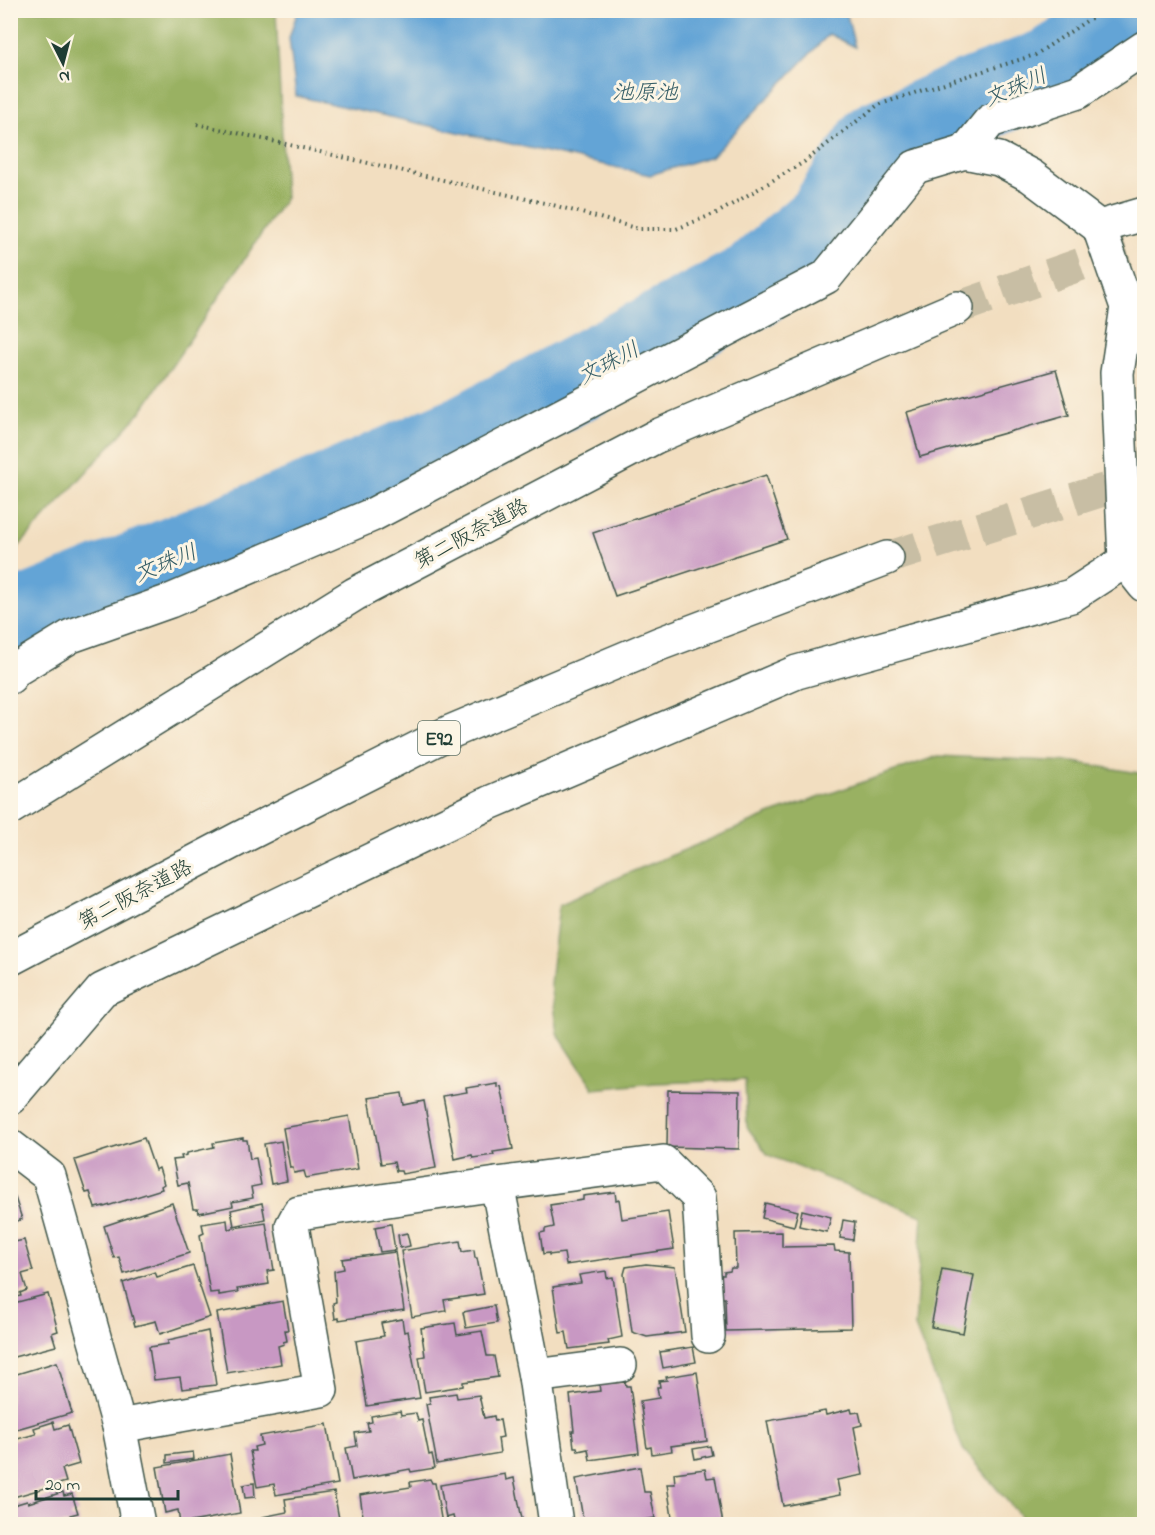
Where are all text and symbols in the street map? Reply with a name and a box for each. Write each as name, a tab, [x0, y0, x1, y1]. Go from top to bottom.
north arrow	[33, 33, 93, 93]
water label: 文珠川	[980, 61, 1053, 116]
text: N	[58, 63, 71, 88]
water label: 池原池	[612, 78, 679, 110]
water label: 文珠川	[573, 335, 646, 394]
street label: 第二阪奈道路	[409, 492, 535, 578]
water label: 文珠川	[130, 538, 203, 592]
road number: E92	[418, 721, 460, 755]
street label: 第二阪奈道路	[73, 853, 199, 939]
scale bar	[36, 1463, 178, 1501]
text: 20 m	[45, 1473, 80, 1499]

